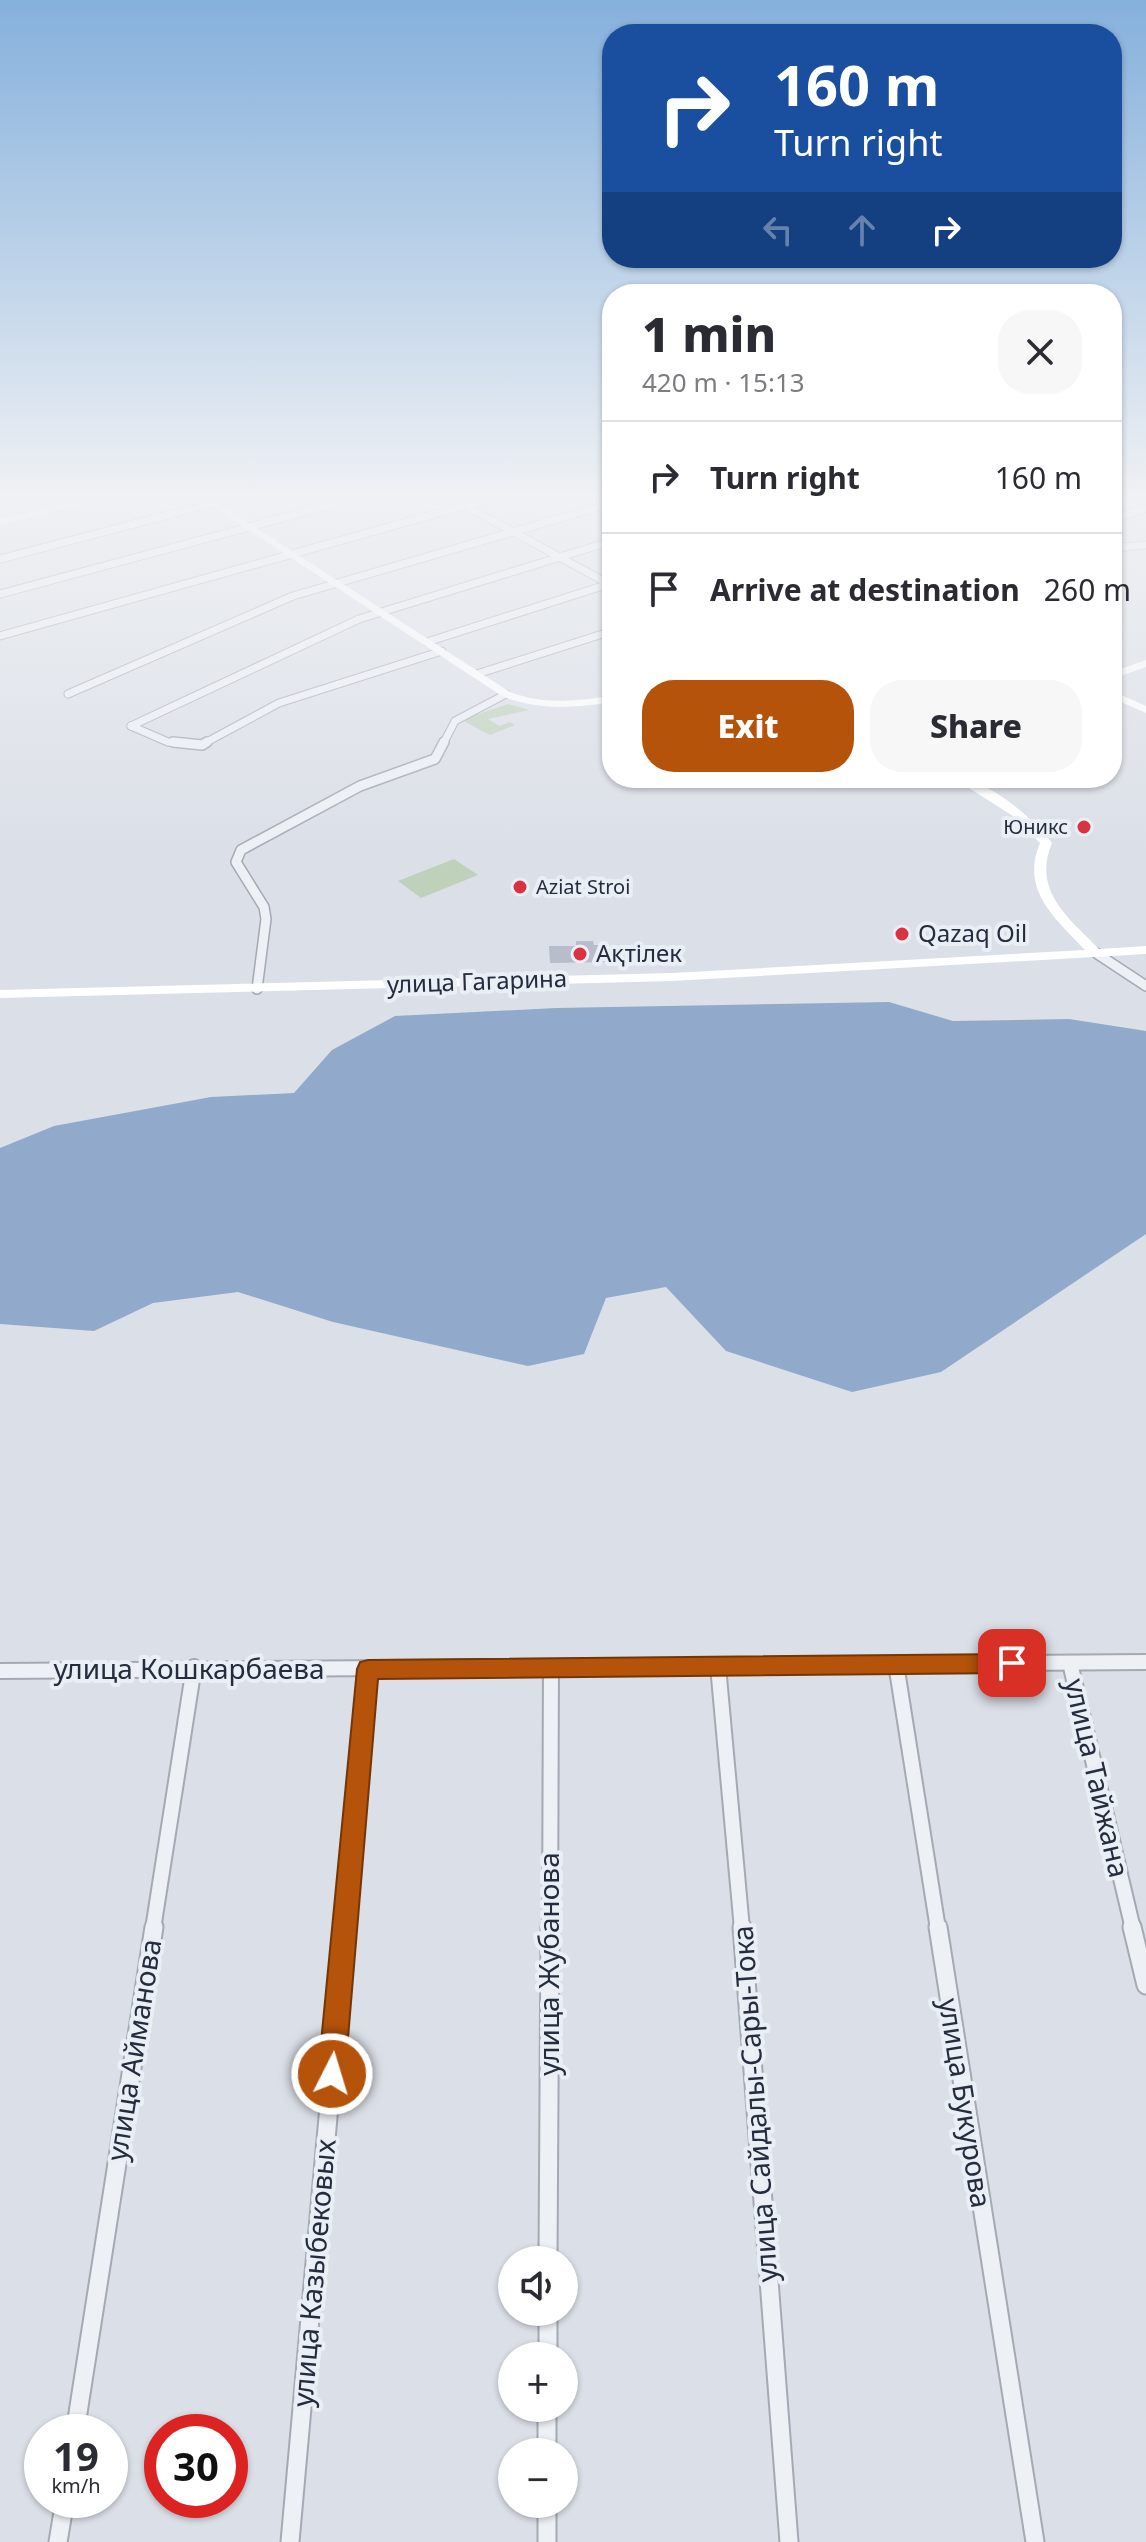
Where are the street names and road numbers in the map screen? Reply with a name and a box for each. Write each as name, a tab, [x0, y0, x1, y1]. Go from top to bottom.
street label: улица Гагарина	[386, 961, 568, 1000]
street label: улица Кошкарбаева	[53, 1649, 325, 1687]
street label: улица Тайжана	[1057, 1675, 1139, 1881]
street label: улица Жубанова	[529, 1852, 567, 2076]
street label: улица Сайдалы-Сары-Тока	[723, 1924, 785, 2284]
street label: улица Айманова	[97, 1936, 169, 2164]
street label: улица Букурова	[931, 1995, 1001, 2210]
street label: улица Казыбековых	[282, 2137, 344, 2408]

